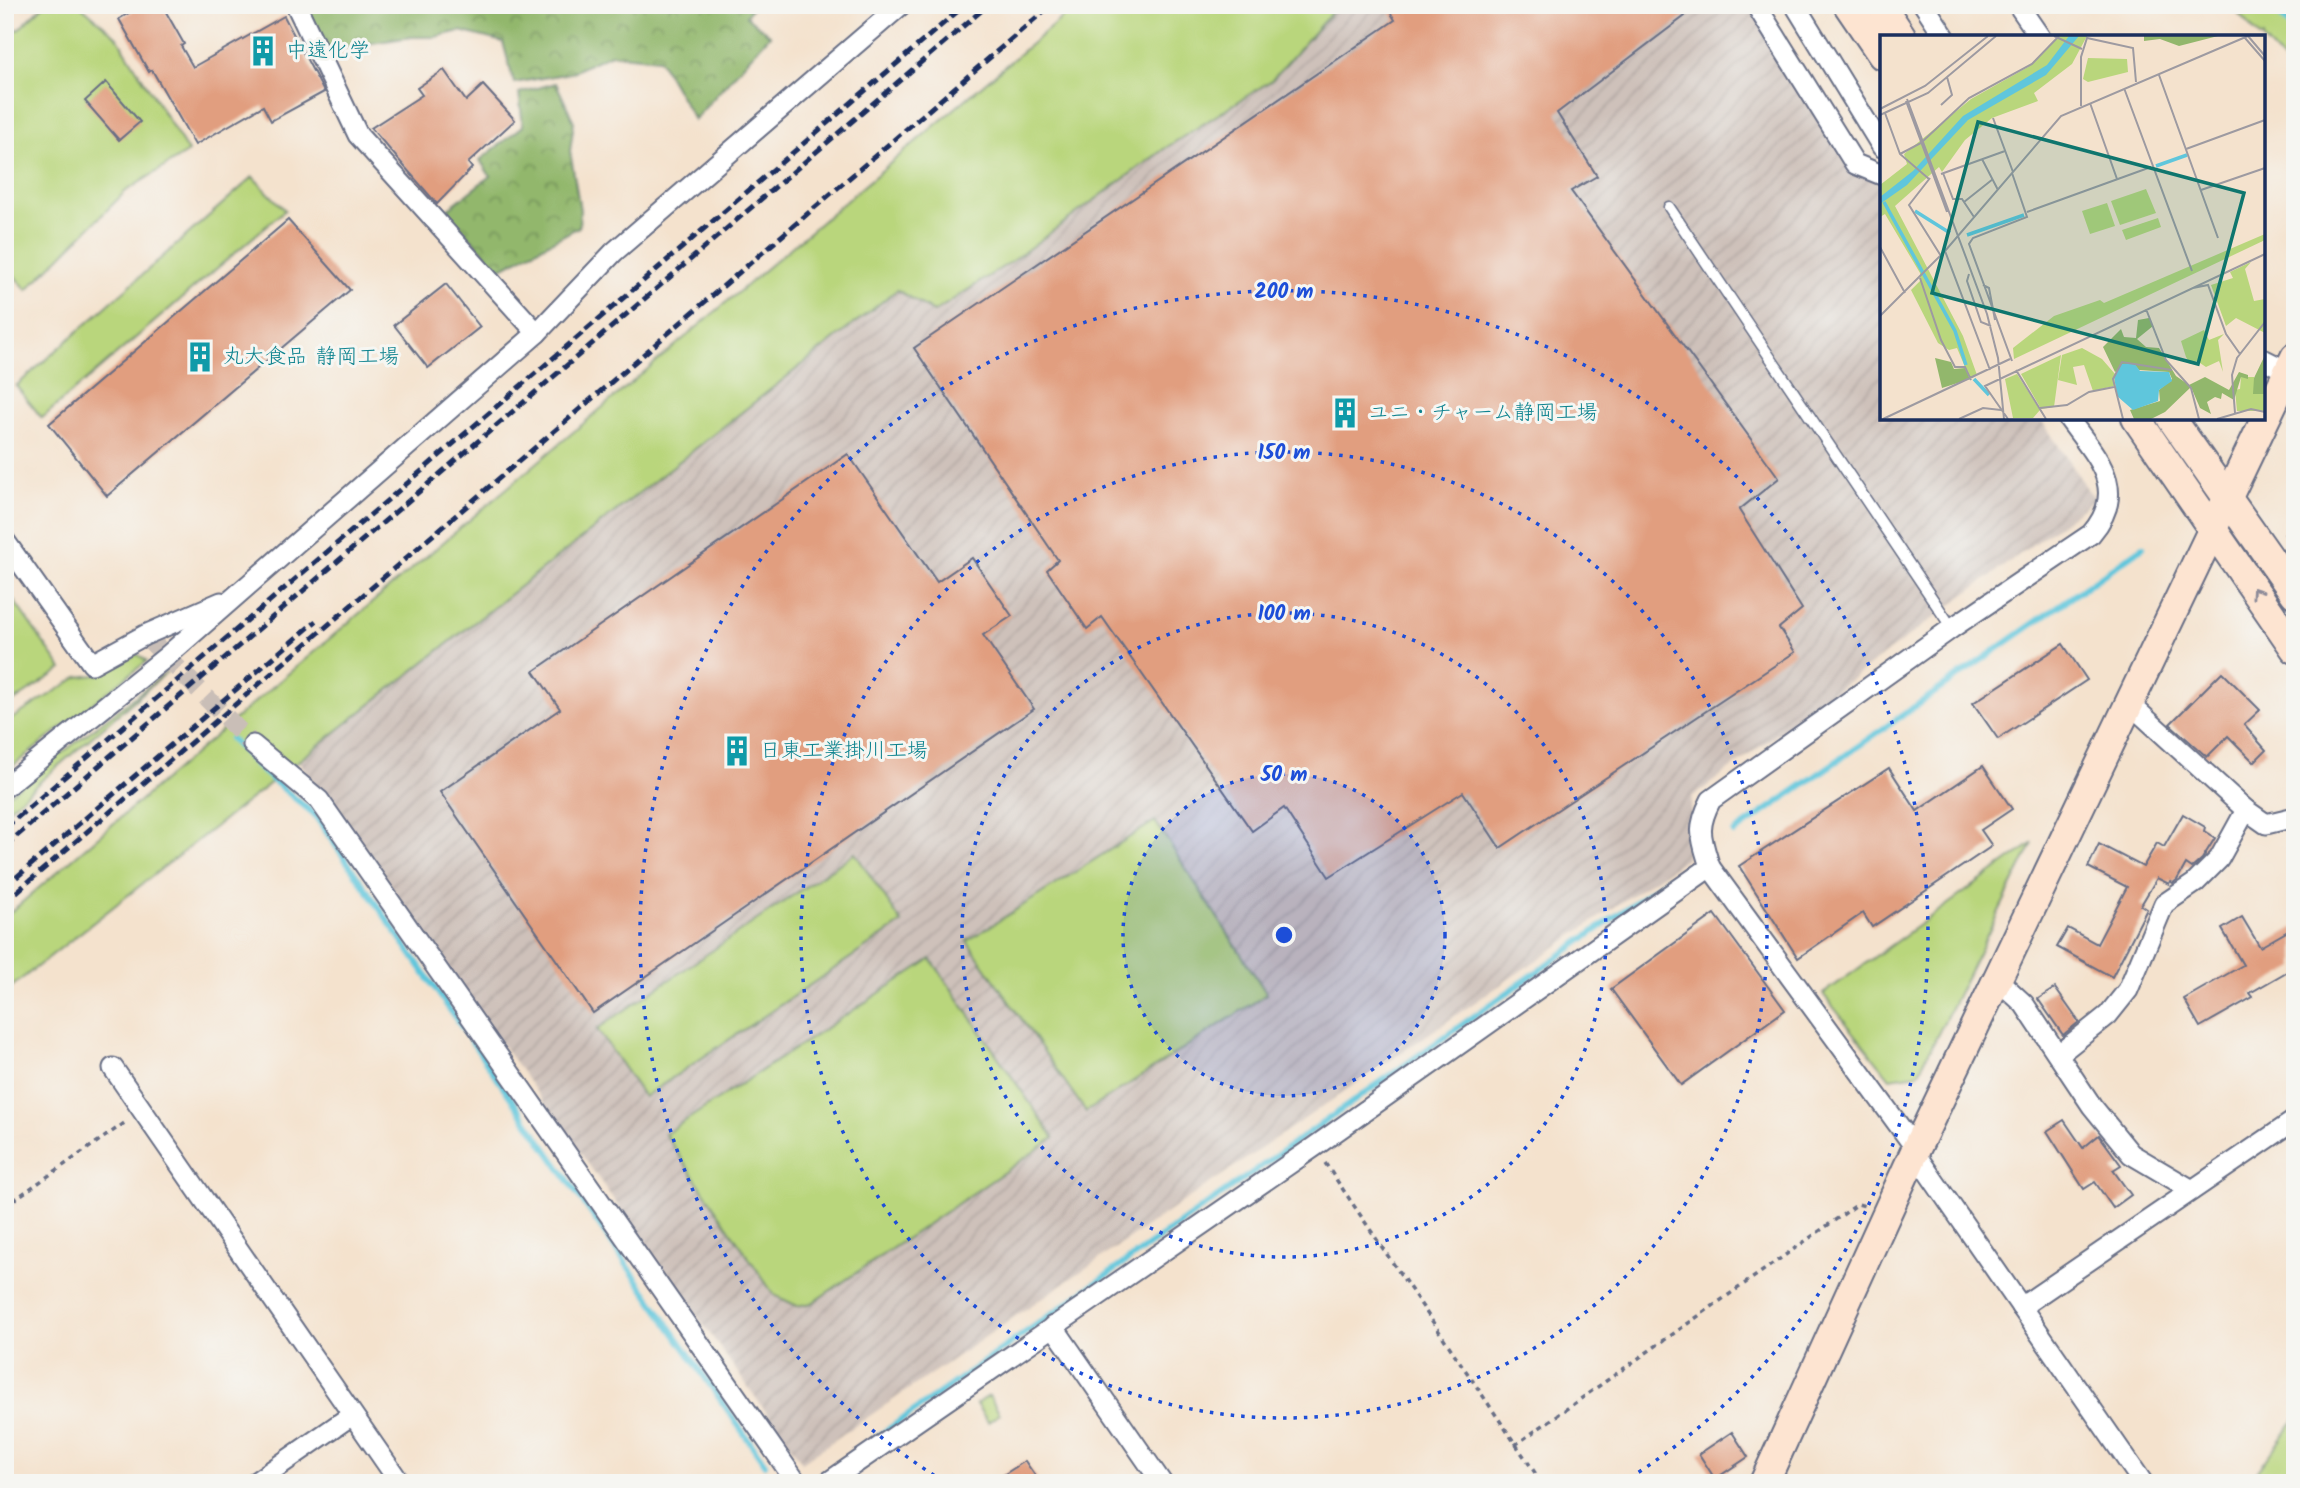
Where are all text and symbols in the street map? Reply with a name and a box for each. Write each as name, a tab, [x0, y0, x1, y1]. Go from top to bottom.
building icon: 中遠化学	[246, 34, 280, 68]
place label: 中遠化学	[286, 35, 370, 68]
inset map	[1880, 35, 2265, 420]
text: 200 m	[1254, 276, 1314, 309]
building icon: 丸大食品 静岡工場	[183, 340, 217, 374]
place label: 丸大食品 静岡工場	[223, 341, 399, 374]
building icon: ユニ・チャーム静岡工場	[1328, 396, 1362, 430]
place label: ユニ・チャーム静岡工場	[1368, 397, 1598, 430]
text: 150 m	[1257, 437, 1311, 470]
one-way arrow	[2251, 587, 2264, 600]
text: 100 m	[1257, 598, 1311, 631]
building icon: 日東工業掛川工場	[720, 734, 754, 768]
place label: 日東工業掛川工場	[760, 735, 928, 768]
text: 50 m	[1260, 759, 1307, 792]
centre of rings	[1272, 923, 1296, 947]

